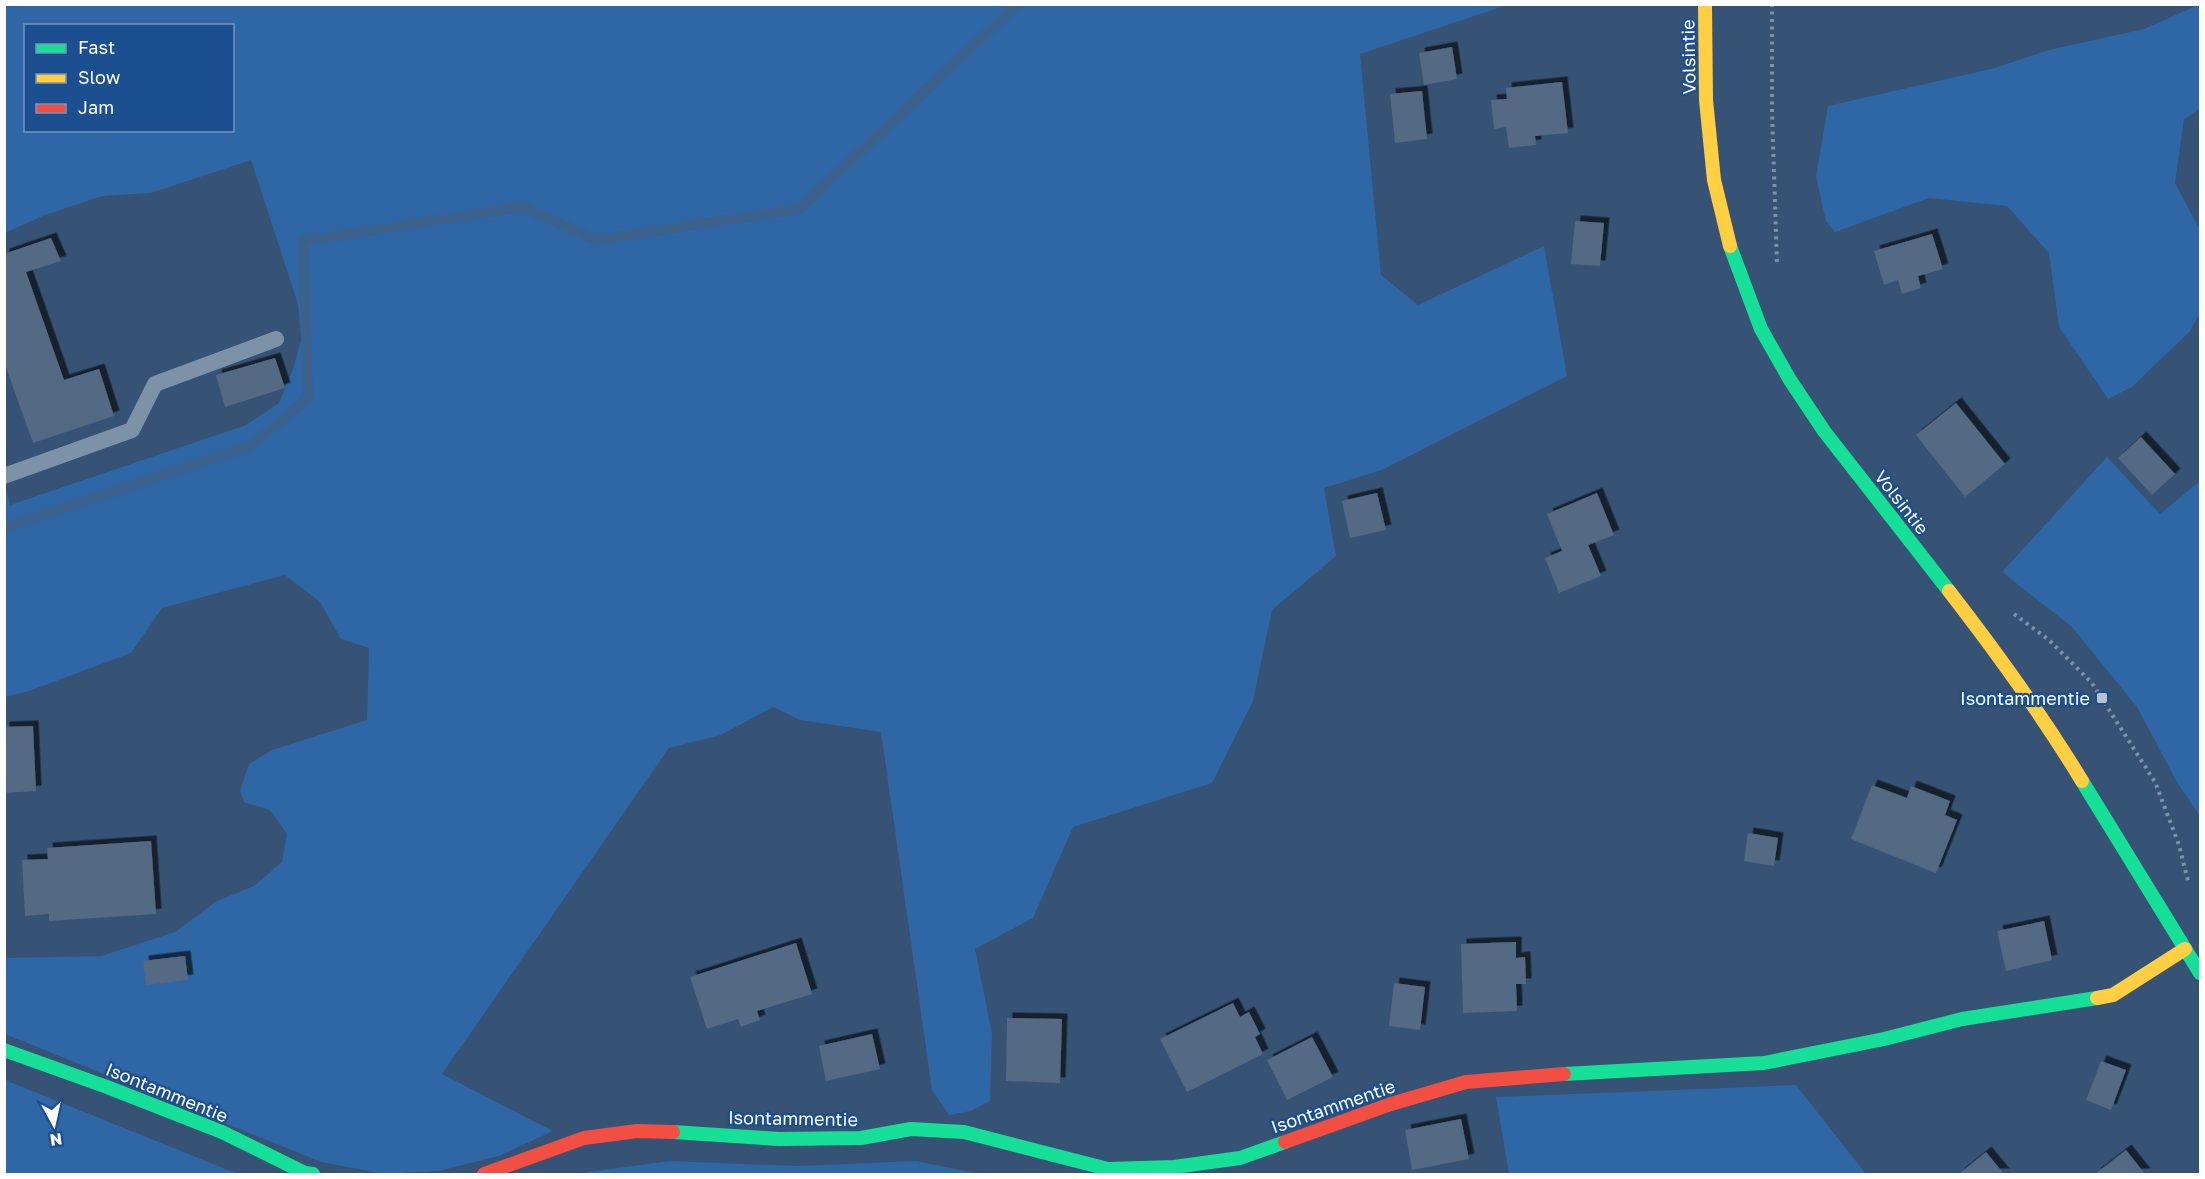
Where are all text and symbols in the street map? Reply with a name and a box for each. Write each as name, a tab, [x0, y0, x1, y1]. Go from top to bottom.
street label: Volsintie	[1676, 19, 1700, 95]
legend	[24, 24, 234, 132]
text: Fast	[78, 36, 115, 58]
text: Slow	[78, 66, 121, 88]
text: Jam	[78, 96, 114, 118]
street label: Volsintie	[1870, 466, 1934, 538]
place label: Isontammentie	[1960, 687, 2090, 709]
marker: Isontammentie	[2095, 691, 2109, 705]
street label: Isontammentie	[103, 1057, 231, 1127]
street label: Isontammentie	[1268, 1074, 1398, 1138]
north arrow	[24, 1095, 84, 1155]
street label: Isontammentie	[728, 1106, 858, 1130]
text: N	[49, 1129, 64, 1151]

